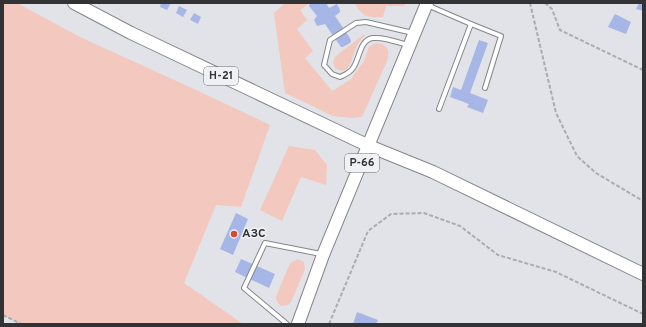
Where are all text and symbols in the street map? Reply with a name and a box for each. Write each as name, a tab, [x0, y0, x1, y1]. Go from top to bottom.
road number: Н-21	[204, 67, 238, 85]
road number: Р-66	[345, 154, 379, 172]
place label: АЗС	[242, 226, 266, 242]
marker: АЗС	[229, 229, 239, 239]

